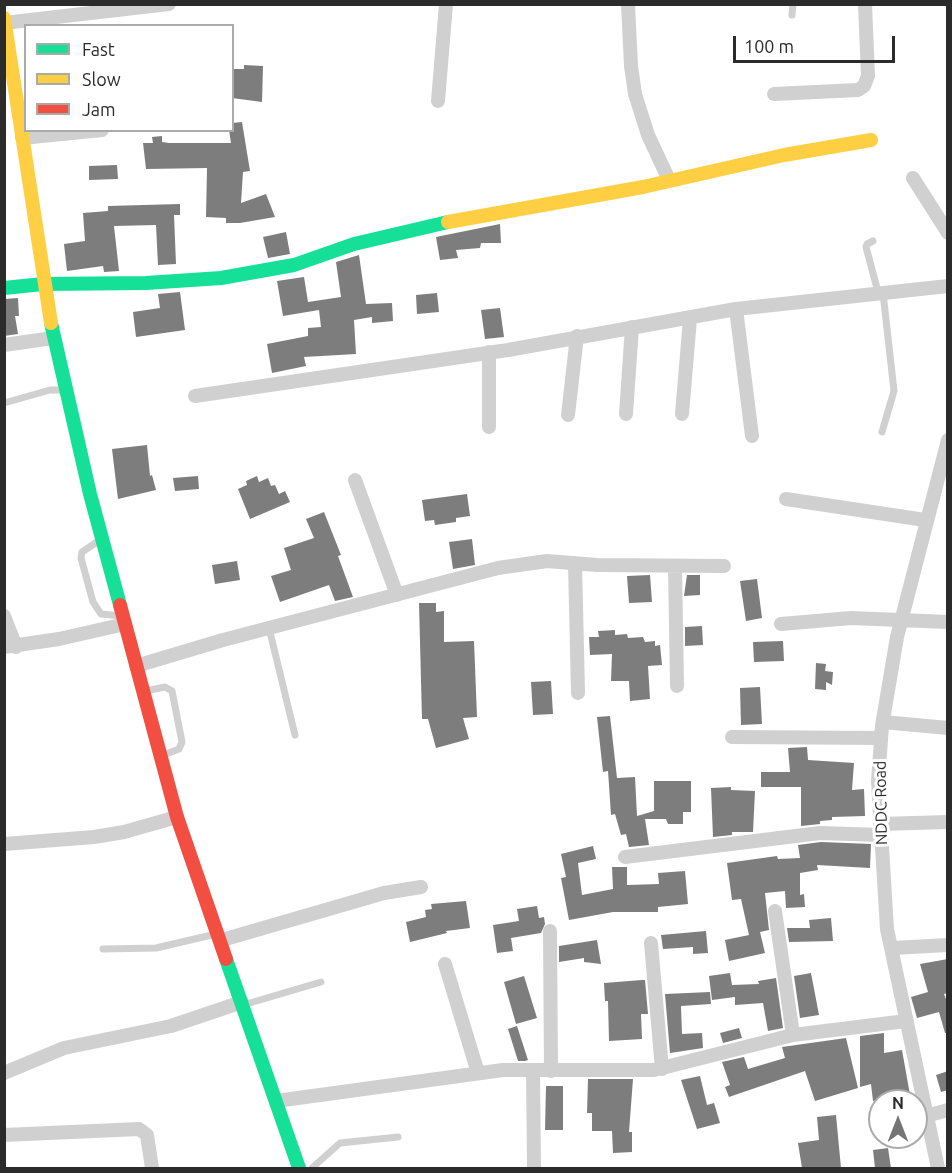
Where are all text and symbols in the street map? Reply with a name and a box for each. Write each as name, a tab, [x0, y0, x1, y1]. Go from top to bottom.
legend	[24, 24, 234, 132]
scale bar	[736, 24, 898, 62]
text: 100 m	[744, 36, 794, 56]
text: Fast	[82, 39, 115, 59]
text: Slow	[82, 69, 121, 89]
text: Jam	[82, 99, 116, 119]
street label: NDDC Road	[871, 761, 891, 845]
north arrow	[868, 1089, 928, 1149]
text: N	[892, 1094, 904, 1112]

